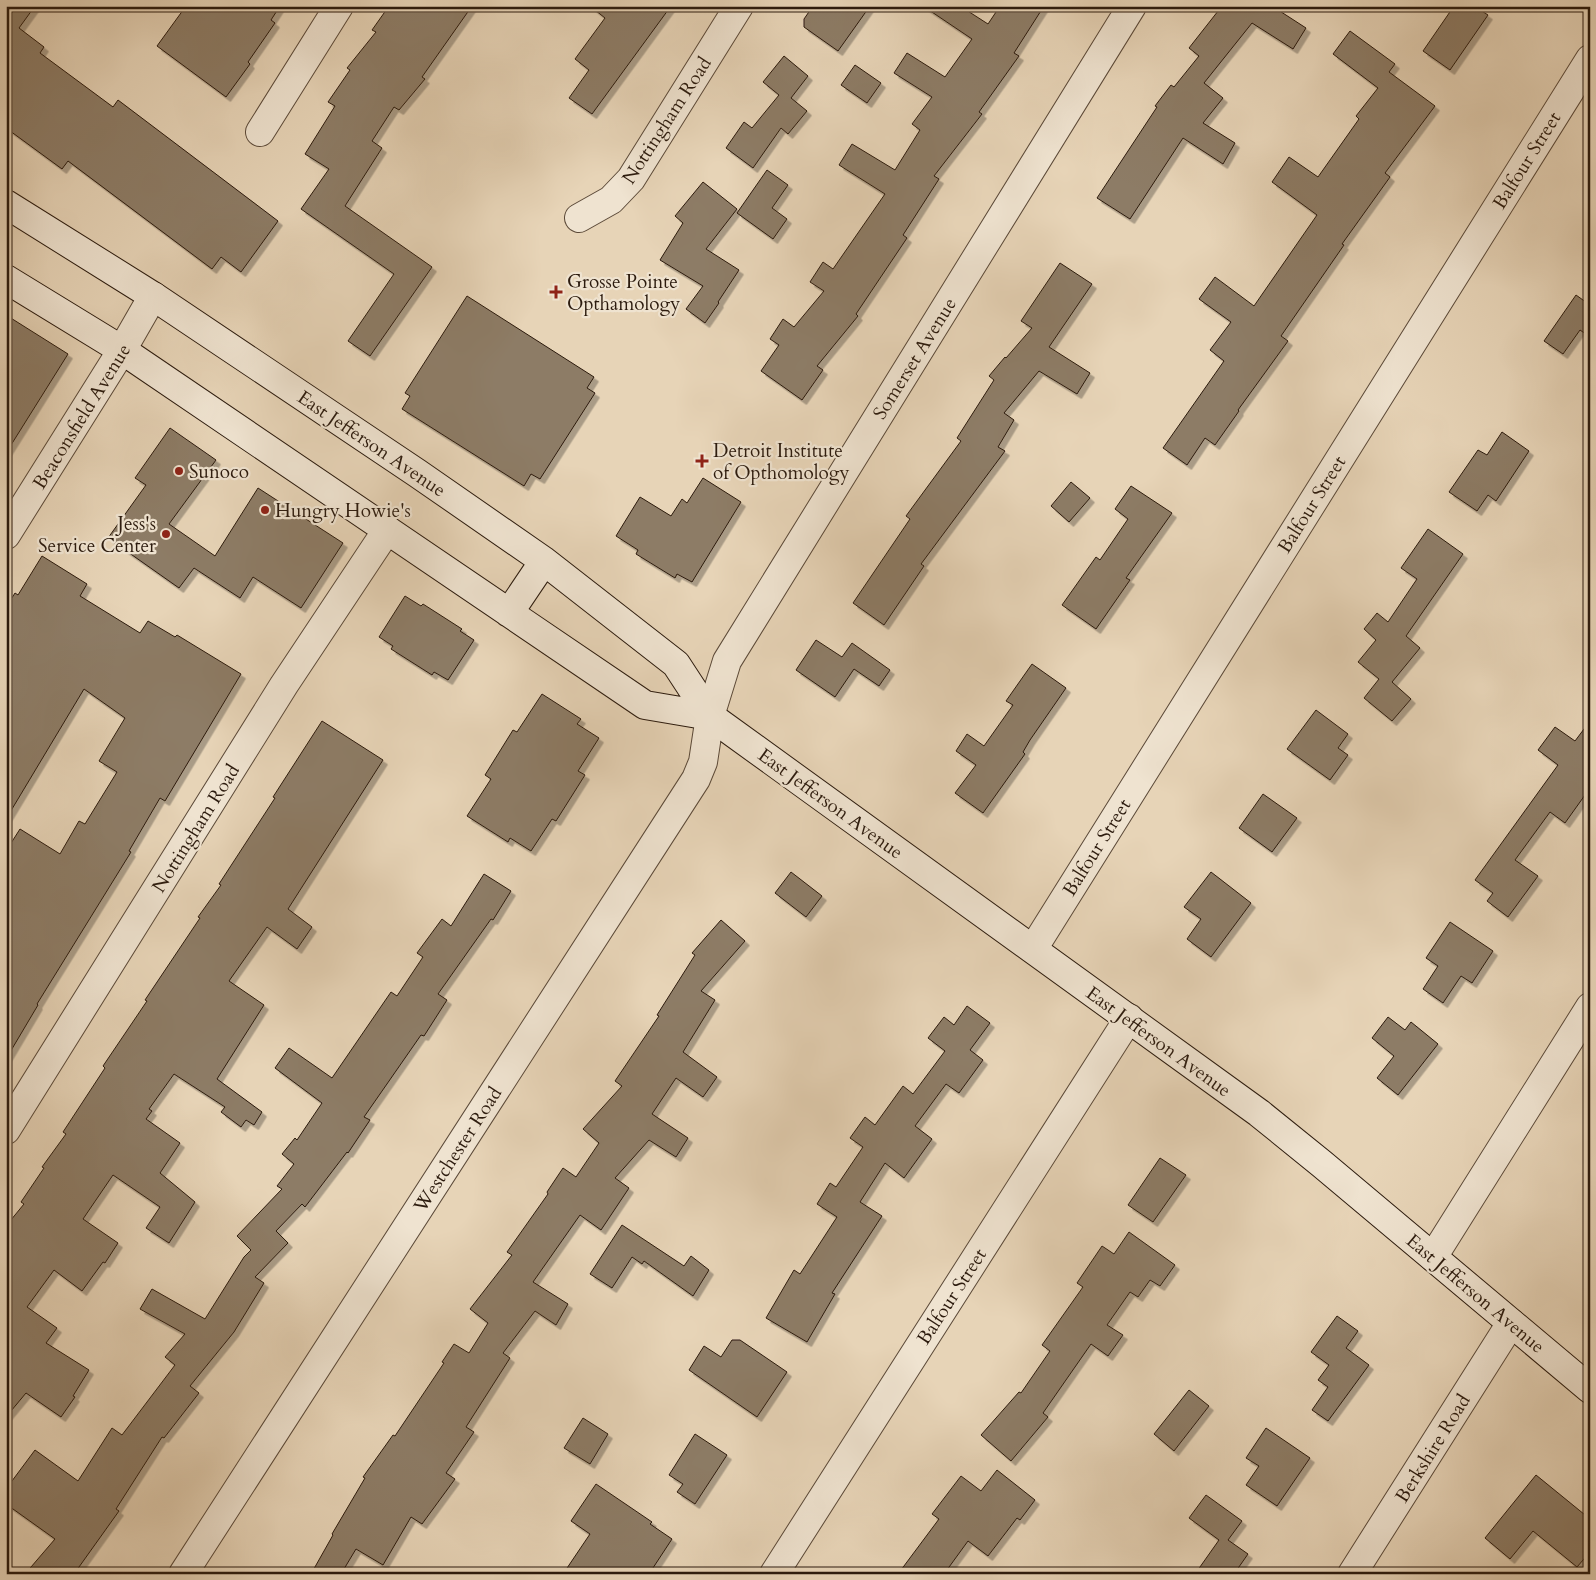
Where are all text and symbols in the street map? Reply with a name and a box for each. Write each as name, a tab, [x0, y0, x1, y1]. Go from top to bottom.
street label: Nottingham Road	[616, 52, 718, 189]
street label: Balfour Street	[1487, 107, 1567, 214]
place label: Grosse Pointe Opthamology	[567, 269, 680, 317]
marker: Grosse Pointe Opthamology	[549, 285, 563, 299]
street label: Somerset Avenue	[867, 293, 963, 424]
street label: Beaconsfield Avenue	[27, 339, 137, 494]
street label: East Jefferson Avenue	[292, 385, 451, 503]
place label: Detroit Institute of Opthomology	[713, 438, 850, 486]
street label: Balfour Street	[1272, 451, 1352, 558]
marker: Detroit Institute of Opthomology	[695, 454, 709, 468]
place label: Sunoco	[189, 459, 249, 485]
marker: Sunoco	[173, 465, 185, 477]
place label: Hungry Howie's	[275, 498, 411, 524]
marker: Hungry Howie's	[259, 504, 271, 516]
place label: Jess's Service Center	[38, 511, 156, 559]
marker: Jess's Service Center	[160, 528, 172, 540]
street label: East Jefferson Avenue	[753, 742, 908, 865]
street label: Nottingham Road	[146, 759, 246, 898]
street label: Balfour Street	[1057, 794, 1137, 901]
street label: East Jefferson Avenue	[1081, 980, 1236, 1103]
street label: Westchester Road	[407, 1082, 508, 1218]
street label: East Jefferson Avenue	[1401, 1228, 1550, 1360]
street label: Balfour Street	[911, 1243, 993, 1350]
street label: Berkshire Road	[1389, 1389, 1477, 1508]

